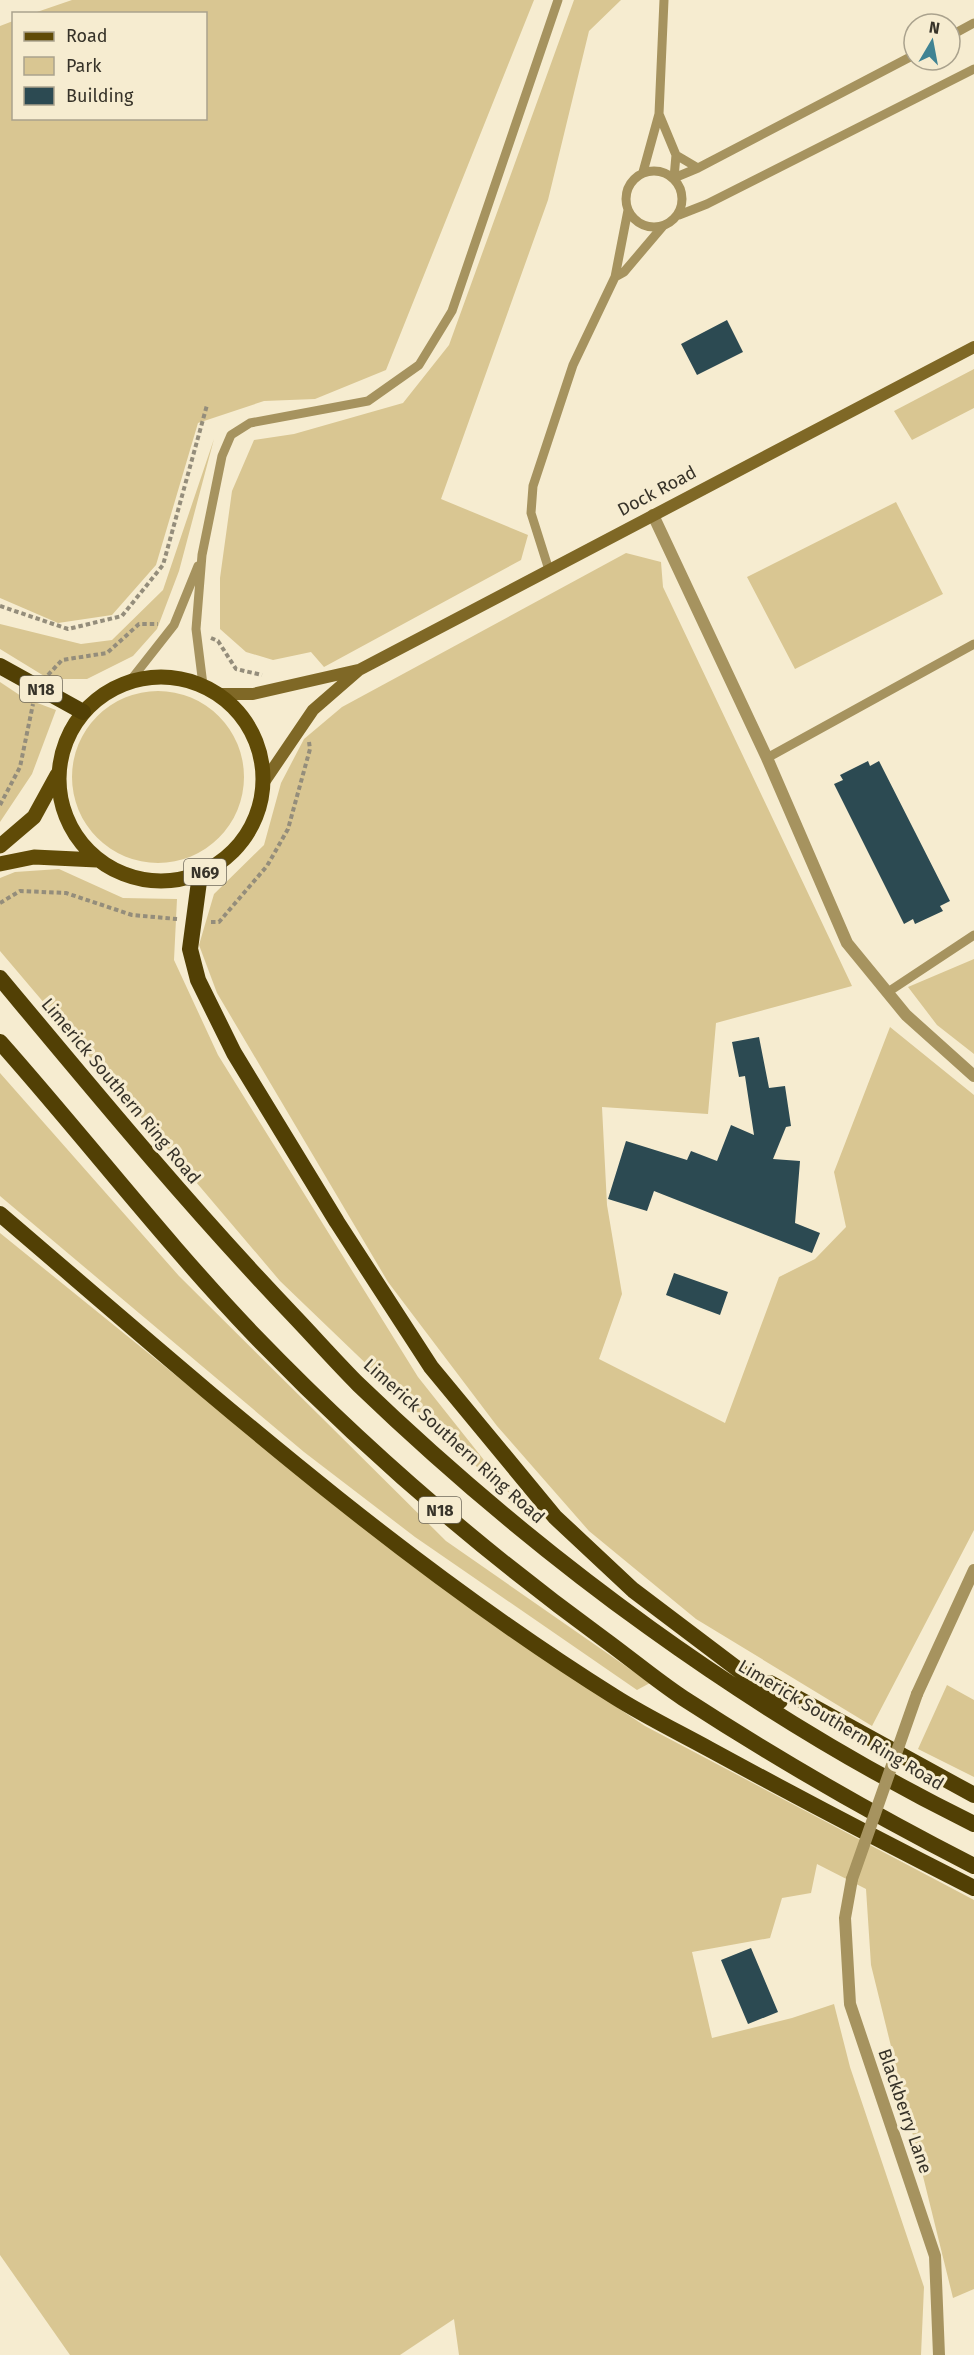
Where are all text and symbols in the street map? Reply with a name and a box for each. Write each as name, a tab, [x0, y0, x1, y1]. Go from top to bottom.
legend	[12, 12, 207, 120]
north arrow	[902, 12, 962, 72]
text: N	[928, 17, 941, 38]
text: Road	[66, 25, 108, 47]
text: Park	[66, 55, 102, 77]
text: Building	[66, 85, 134, 107]
street label: Dock Road	[614, 461, 700, 521]
road number: N18	[20, 676, 62, 702]
road number: N69	[184, 859, 226, 885]
street label: Limerick Southern Ring Road	[37, 994, 205, 1188]
street label: Limerick Southern Ring Road	[359, 1354, 549, 1528]
road number: N18	[419, 1497, 461, 1523]
street label: Limerick Southern Ring Road	[734, 1655, 948, 1795]
street label: Blackberry Lane	[873, 2046, 937, 2176]

